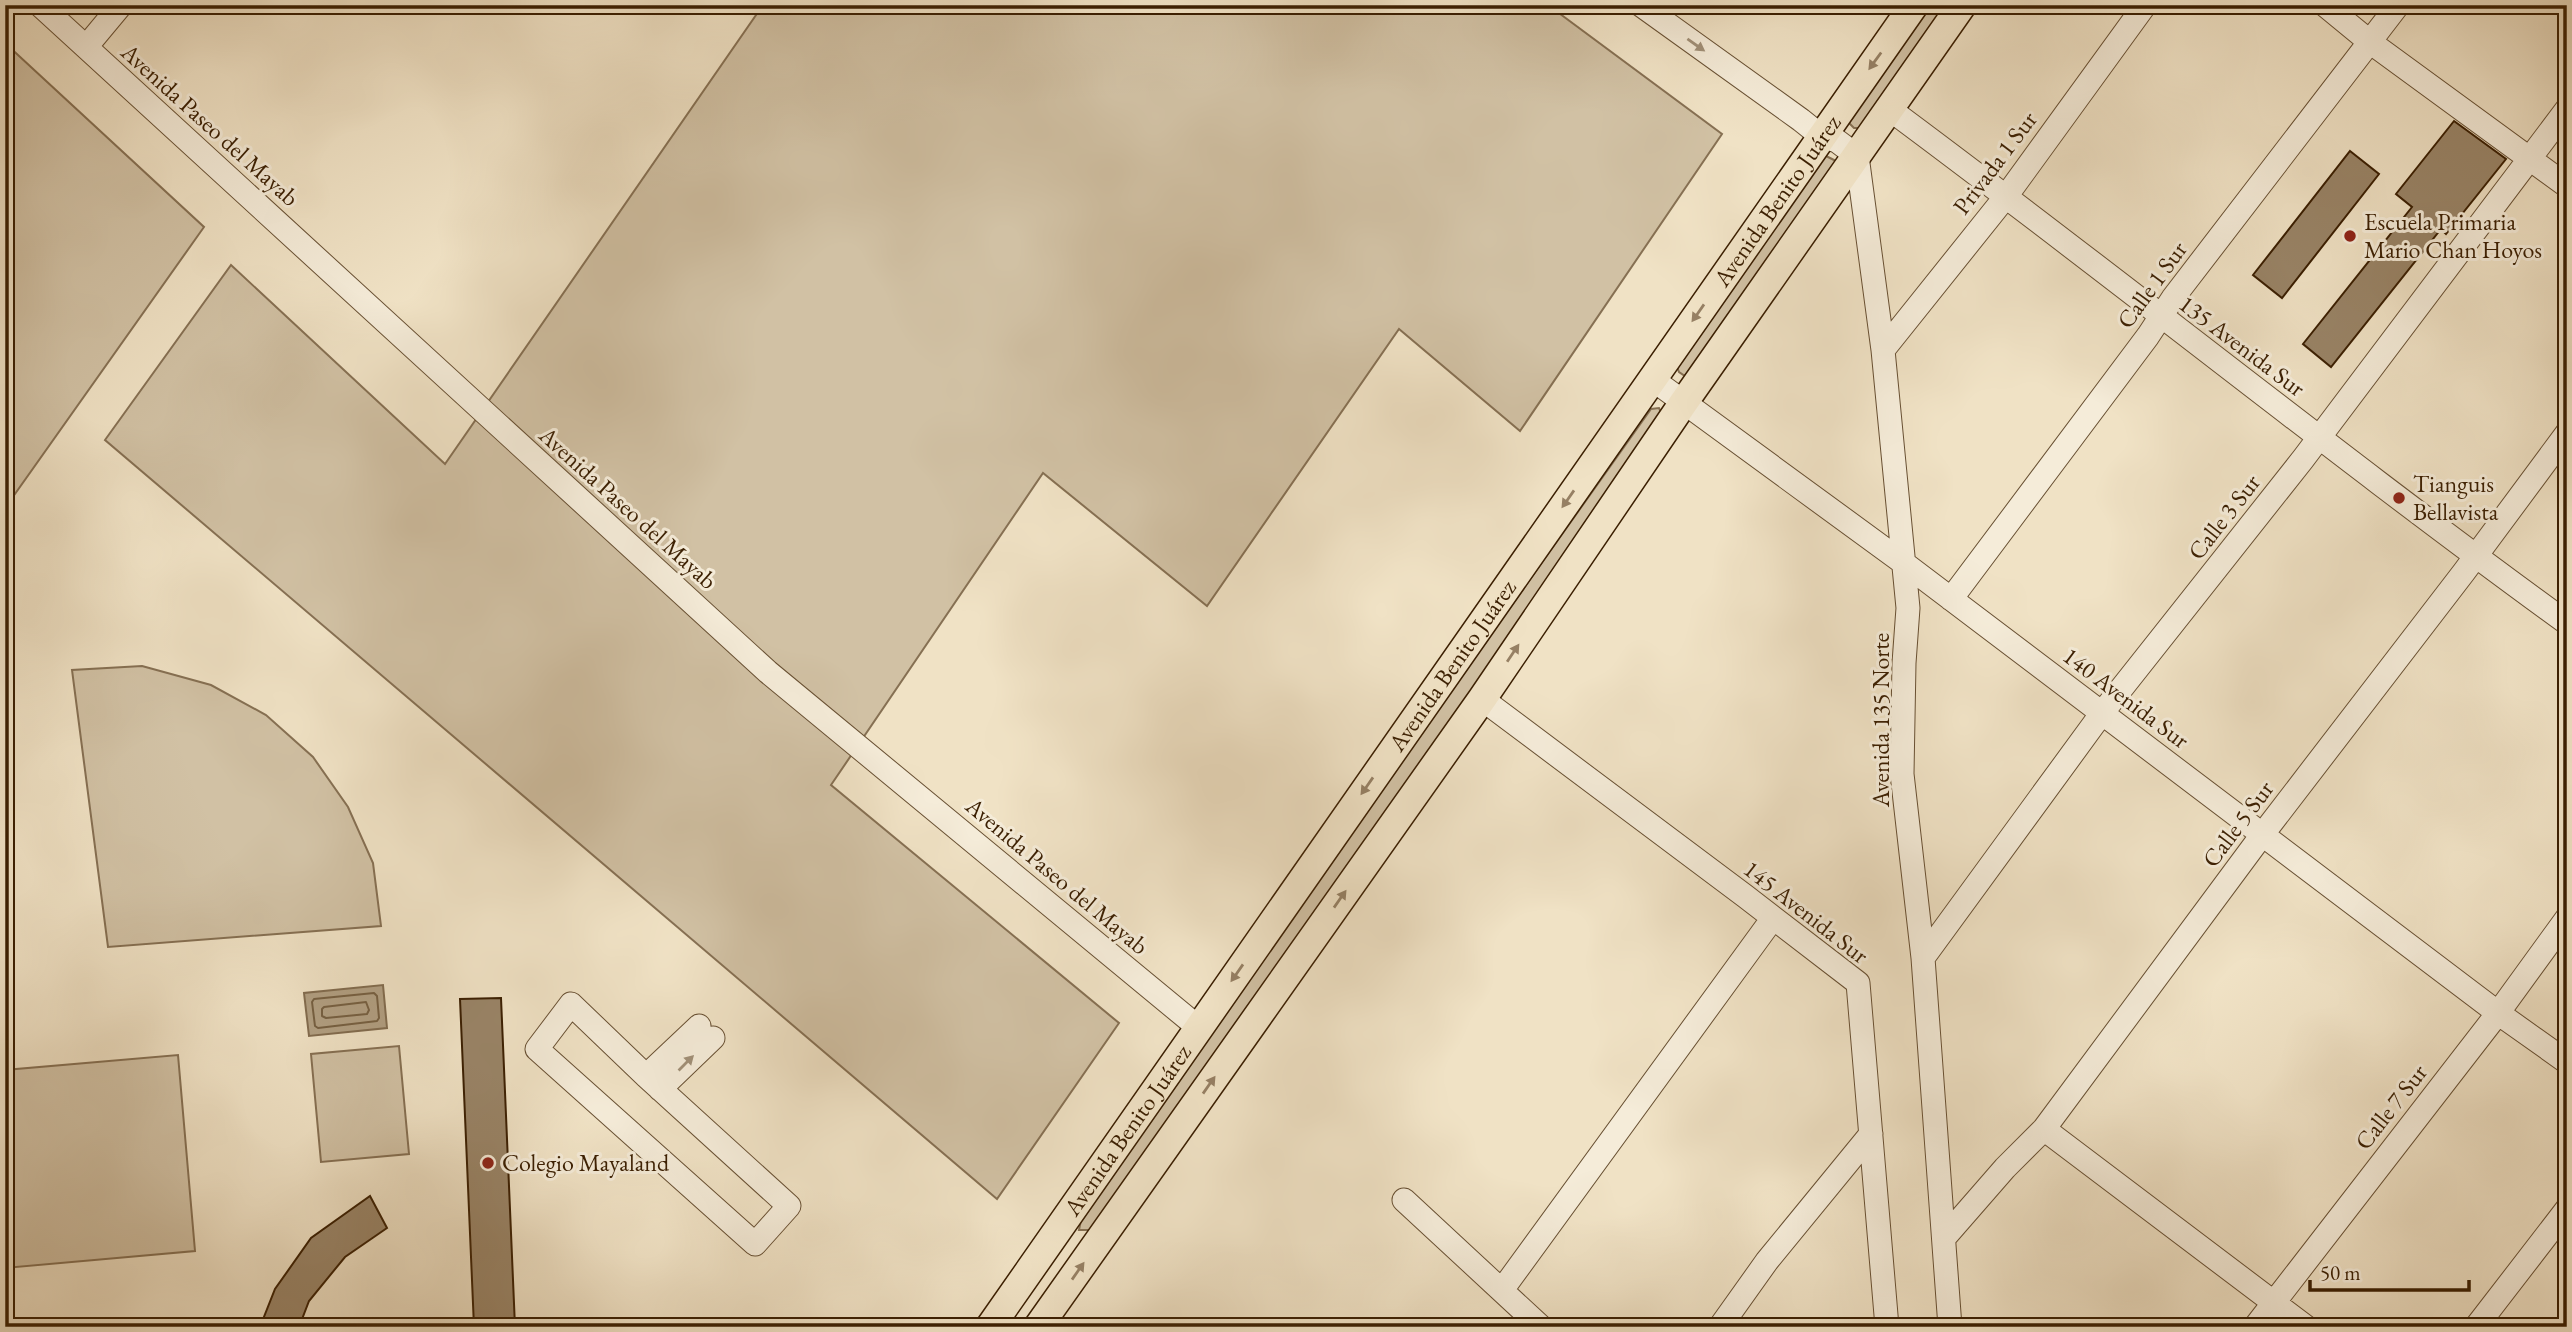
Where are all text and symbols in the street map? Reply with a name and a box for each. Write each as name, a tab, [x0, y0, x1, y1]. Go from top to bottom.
street label: Avenida Paseo del Mayab	[114, 36, 306, 213]
one-way arrow	[1687, 38, 1705, 52]
one-way arrow	[1868, 52, 1882, 70]
street label: Privada 1 Sur	[1946, 105, 2044, 221]
street label: Avenida Benito Juárez	[1705, 109, 1847, 293]
place label: Escuela Primaria Mario Chan Hoyos	[2364, 206, 2542, 265]
marker: Escuela Primaria Mario Chan Hoyos	[2342, 228, 2358, 244]
street label: Calle 1 Sur	[2110, 235, 2194, 334]
street label: 135 Avenida Sur	[2173, 288, 2312, 403]
one-way arrow	[1691, 304, 1705, 322]
street label: Avenida Paseo del Mayab	[532, 419, 724, 596]
street label: Calle 3 Sur	[2180, 468, 2267, 566]
place label: Tianguis Bellavista	[2413, 468, 2499, 527]
one-way arrow	[1561, 490, 1575, 508]
marker: Tianguis Bellavista	[2391, 490, 2407, 506]
street label: Avenida Benito Juárez	[1381, 573, 1523, 758]
street label: Avenida 135 Norte	[1865, 633, 1896, 808]
street label: 140 Avenida Sur	[2057, 640, 2196, 755]
one-way arrow	[1506, 644, 1520, 662]
street label: Calle 5 Sur	[2195, 774, 2280, 873]
one-way arrow	[1361, 777, 1374, 796]
street label: Avenida Paseo del Mayab	[959, 789, 1155, 961]
street label: 145 Avenida Sur	[1737, 853, 1875, 970]
one-way arrow	[1333, 890, 1347, 908]
one-way arrow	[1230, 964, 1244, 982]
street label: Avenida Benito Juárez	[1056, 1038, 1198, 1223]
one-way arrow	[678, 1055, 695, 1072]
street label: Calle 7 Sur	[2347, 1058, 2434, 1156]
one-way arrow	[1202, 1076, 1216, 1094]
place label: Colegio Mayaland	[502, 1147, 670, 1178]
marker: Colegio Mayaland	[480, 1155, 496, 1171]
scale bar	[2310, 1248, 2469, 1292]
text: 50 m	[2320, 1259, 2361, 1286]
one-way arrow	[1071, 1262, 1085, 1280]

